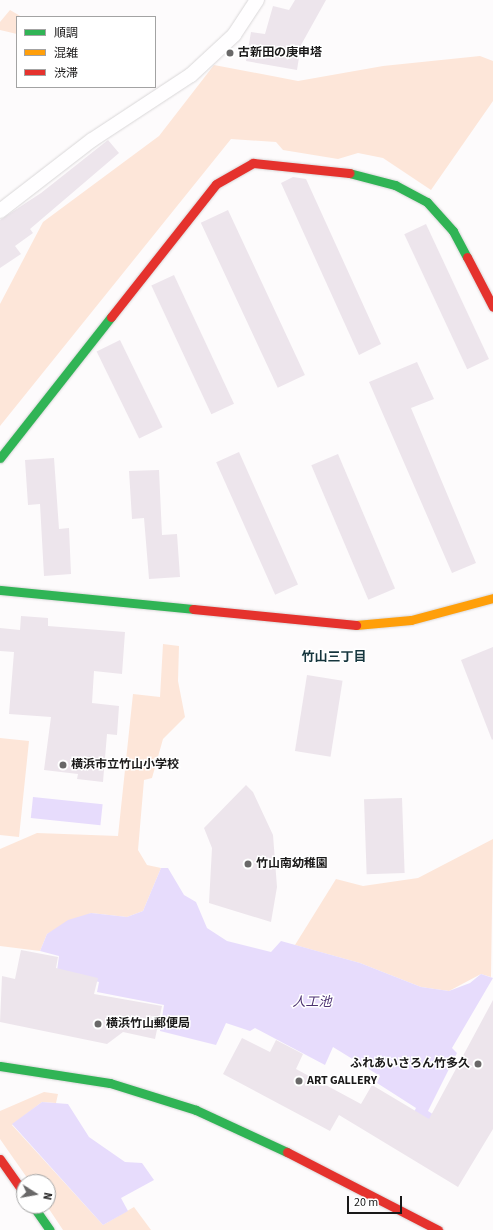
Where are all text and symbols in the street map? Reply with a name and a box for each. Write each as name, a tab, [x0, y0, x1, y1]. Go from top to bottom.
legend	[16, 16, 156, 88]
text: 順調	[54, 25, 78, 42]
text: 混雑	[54, 45, 78, 62]
place label: 古新田の庚申塔	[238, 46, 322, 60]
marker: 古新田の庚申塔	[225, 48, 235, 58]
text: 渋滞	[54, 65, 78, 82]
district label: 竹山三丁目	[302, 649, 366, 665]
place label: 横浜市立竹山小学校	[71, 758, 179, 772]
marker: 横浜市立竹山小学校	[58, 760, 68, 770]
place label: 竹山南幼稚園	[256, 857, 328, 871]
marker: 竹山南幼稚園	[243, 859, 253, 869]
water label: 人工池	[293, 994, 331, 1010]
place label: 横浜竹山郵便局	[106, 1017, 190, 1031]
marker: 横浜竹山郵便局	[93, 1019, 103, 1029]
place label: ふれあいさろん竹多久	[350, 1057, 470, 1071]
marker: ふれあいさろん竹多久	[473, 1059, 483, 1069]
place label: ART GALLERY	[307, 1074, 377, 1088]
marker: ART GALLERY	[294, 1076, 304, 1086]
north arrow	[16, 1174, 56, 1214]
scale bar	[349, 1188, 404, 1214]
text: N	[39, 1191, 55, 1201]
text: 20 m	[354, 1194, 378, 1211]

